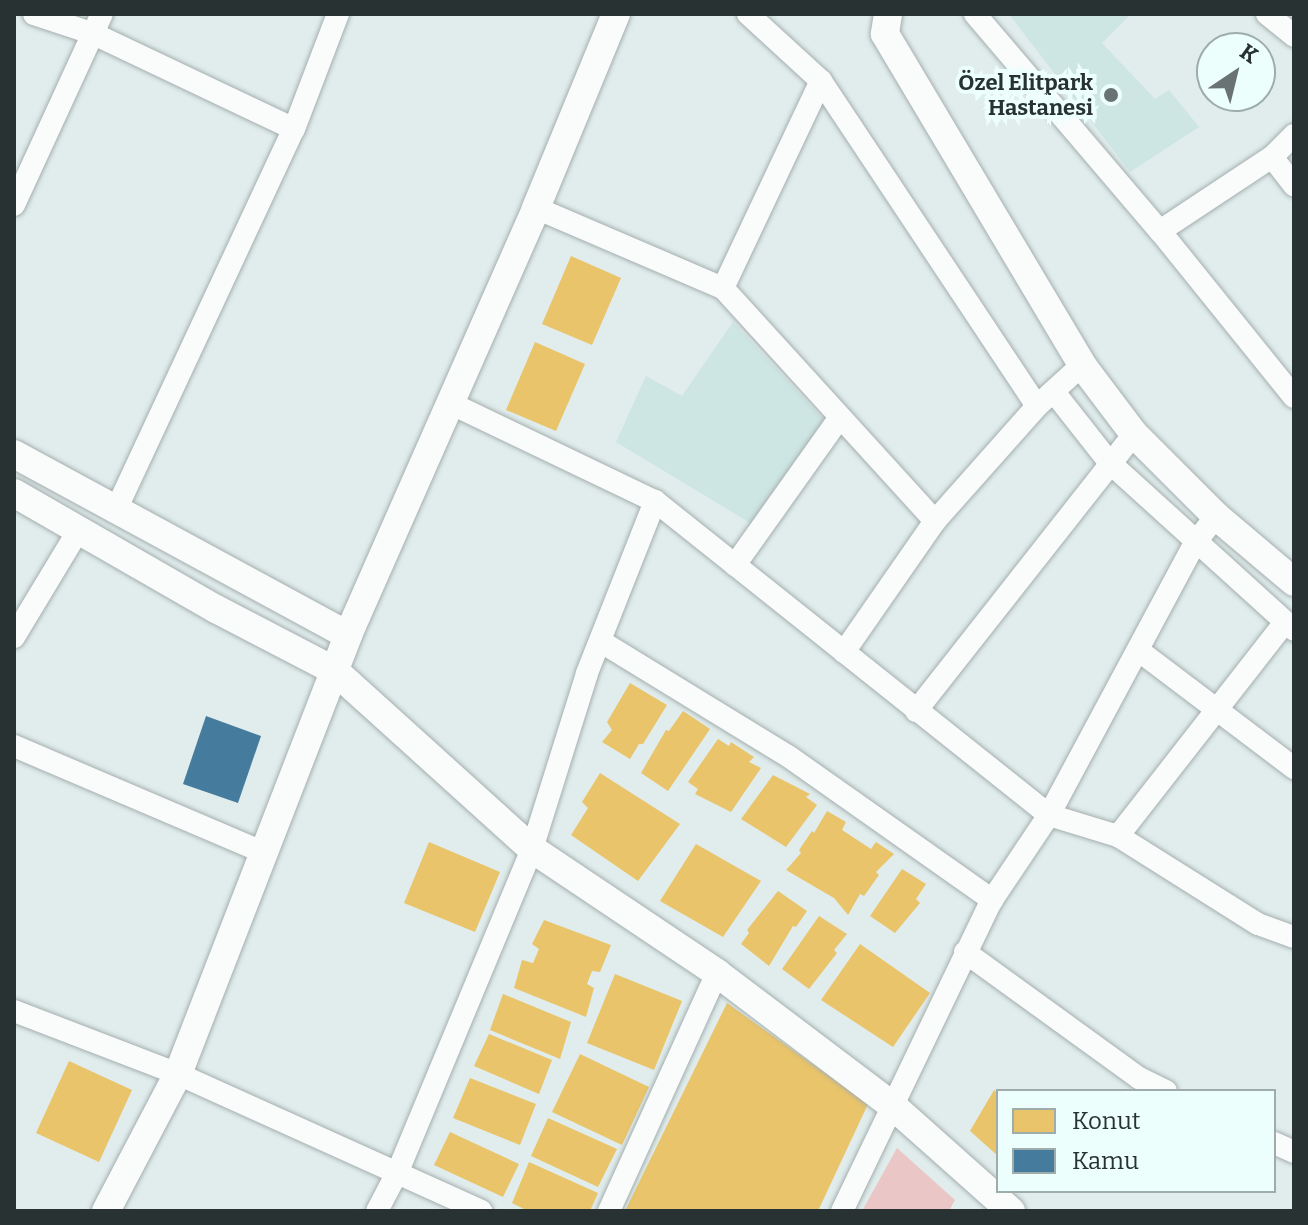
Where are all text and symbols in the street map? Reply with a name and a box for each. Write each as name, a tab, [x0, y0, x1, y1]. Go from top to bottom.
north arrow	[1196, 32, 1276, 112]
text: K	[1235, 38, 1263, 69]
place label: Özel Elitpark Hastanesi	[958, 69, 1093, 120]
marker: Özel Elitpark Hastanesi	[1100, 84, 1122, 106]
legend	[996, 1089, 1276, 1193]
text: Konut	[1072, 1107, 1141, 1135]
text: Kamu	[1072, 1147, 1139, 1175]

